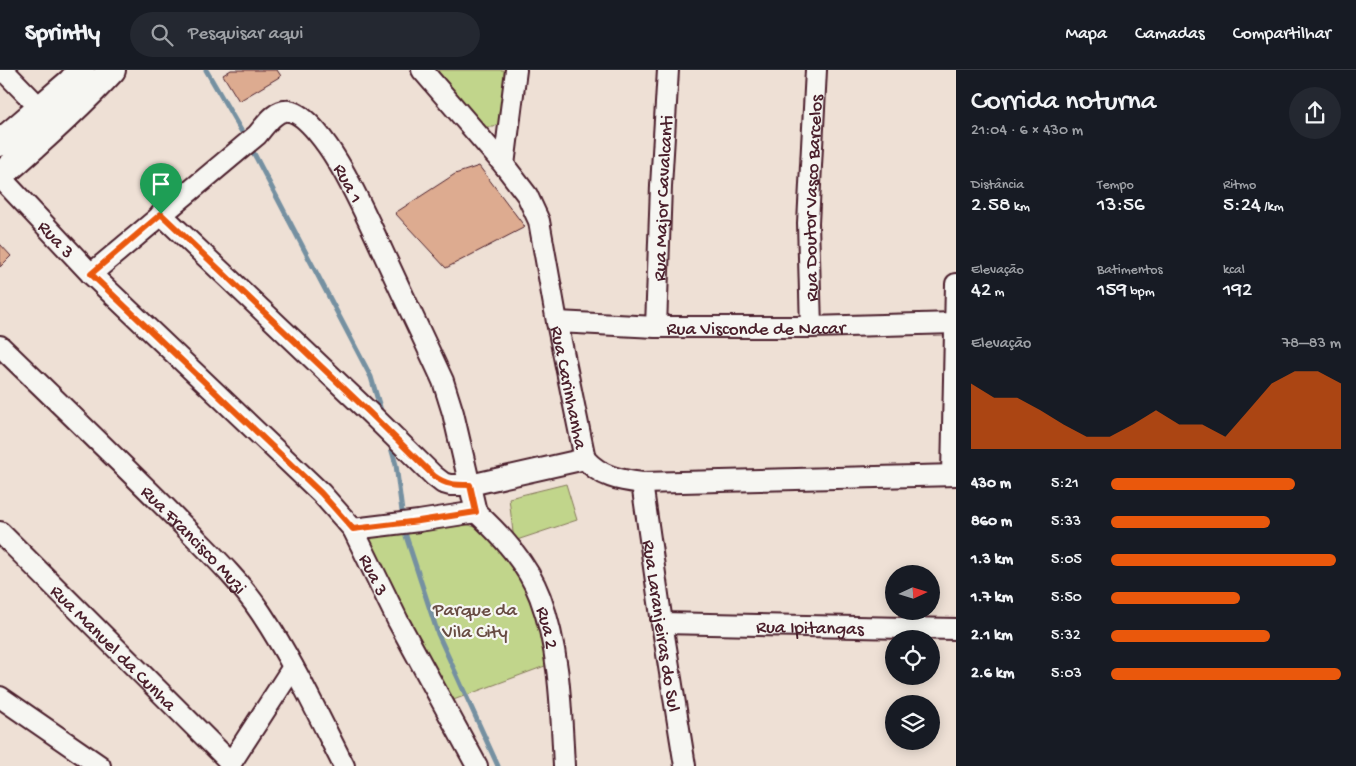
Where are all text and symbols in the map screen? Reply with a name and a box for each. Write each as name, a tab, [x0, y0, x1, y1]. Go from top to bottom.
search box	[130, 12, 480, 57]
text: Sprintly	[25, 20, 100, 49]
icon: search	[148, 21, 176, 49]
text: Pesquisar aqui	[188, 23, 303, 46]
text: Mapa	[1066, 24, 1107, 45]
text: Camadas	[1135, 24, 1205, 45]
text: Compartilhar	[1233, 24, 1331, 45]
text: Corrida noturna	[971, 86, 1156, 119]
button: share	[1289, 87, 1341, 139]
street label: Rua Doutor Vasco Barcelos	[800, 93, 830, 302]
street label: Rua Major Cavalcanti	[650, 115, 680, 282]
text: 21:04 · 6 × 430 m	[971, 122, 1083, 141]
street label: Rua 1	[326, 160, 366, 208]
pin	[140, 163, 182, 214]
icon: arrive	[147, 170, 175, 198]
text: Distância	[971, 177, 1024, 194]
text: Tempo	[1097, 177, 1134, 194]
text: Ritmo	[1223, 177, 1256, 194]
text: 2.58	[971, 194, 1010, 219]
text: 13:56	[1097, 194, 1145, 219]
text: 5:24	[1223, 194, 1261, 219]
text: km	[1010, 199, 1030, 216]
text: /km	[1261, 199, 1284, 216]
street label: Rua 3	[32, 217, 78, 265]
text: Elevação	[971, 262, 1024, 279]
text: Batimentos	[1097, 262, 1163, 279]
text: kcal	[1223, 262, 1245, 279]
text: 42	[971, 279, 991, 304]
text: 159	[1097, 279, 1127, 304]
text: 192	[1223, 279, 1252, 304]
text: m	[991, 284, 1005, 301]
text: bpm	[1127, 284, 1155, 301]
street label: Rua Visconde de Nacar	[667, 318, 848, 342]
street label: Rua Carinhanha	[543, 324, 591, 453]
text: Elevação	[971, 335, 1031, 354]
text: 78–83 m	[1282, 335, 1341, 354]
text: 430 m	[971, 475, 1011, 494]
text: 5:21	[1051, 475, 1079, 494]
street label: Rua Francisco Muzi	[135, 482, 250, 600]
text: 860 m	[971, 513, 1012, 532]
text: 5:33	[1051, 513, 1081, 532]
street label: Rua Laranjeiras do Sul	[635, 539, 684, 714]
street label: Rua 3	[352, 551, 392, 601]
text: 1.3 km	[971, 551, 1013, 570]
text: 5:05	[1051, 551, 1082, 570]
north arrow	[885, 565, 940, 620]
map controls	[885, 565, 940, 750]
street label: Rua Manuel da Cunha	[44, 581, 181, 718]
text: 1.7 km	[971, 589, 1013, 608]
text: 5:50	[1051, 589, 1082, 608]
park label: Parque da Vila City	[432, 600, 518, 645]
street label: Rua 2	[529, 604, 562, 651]
street label: Rua Ipitangas	[756, 617, 865, 642]
text: 2.1 km	[971, 627, 1013, 646]
text: 5:32	[1051, 627, 1081, 646]
button: locate	[885, 630, 940, 685]
text: 2.6 km	[971, 665, 1014, 684]
text: 5:03	[1051, 665, 1082, 684]
button: layers	[885, 695, 940, 750]

